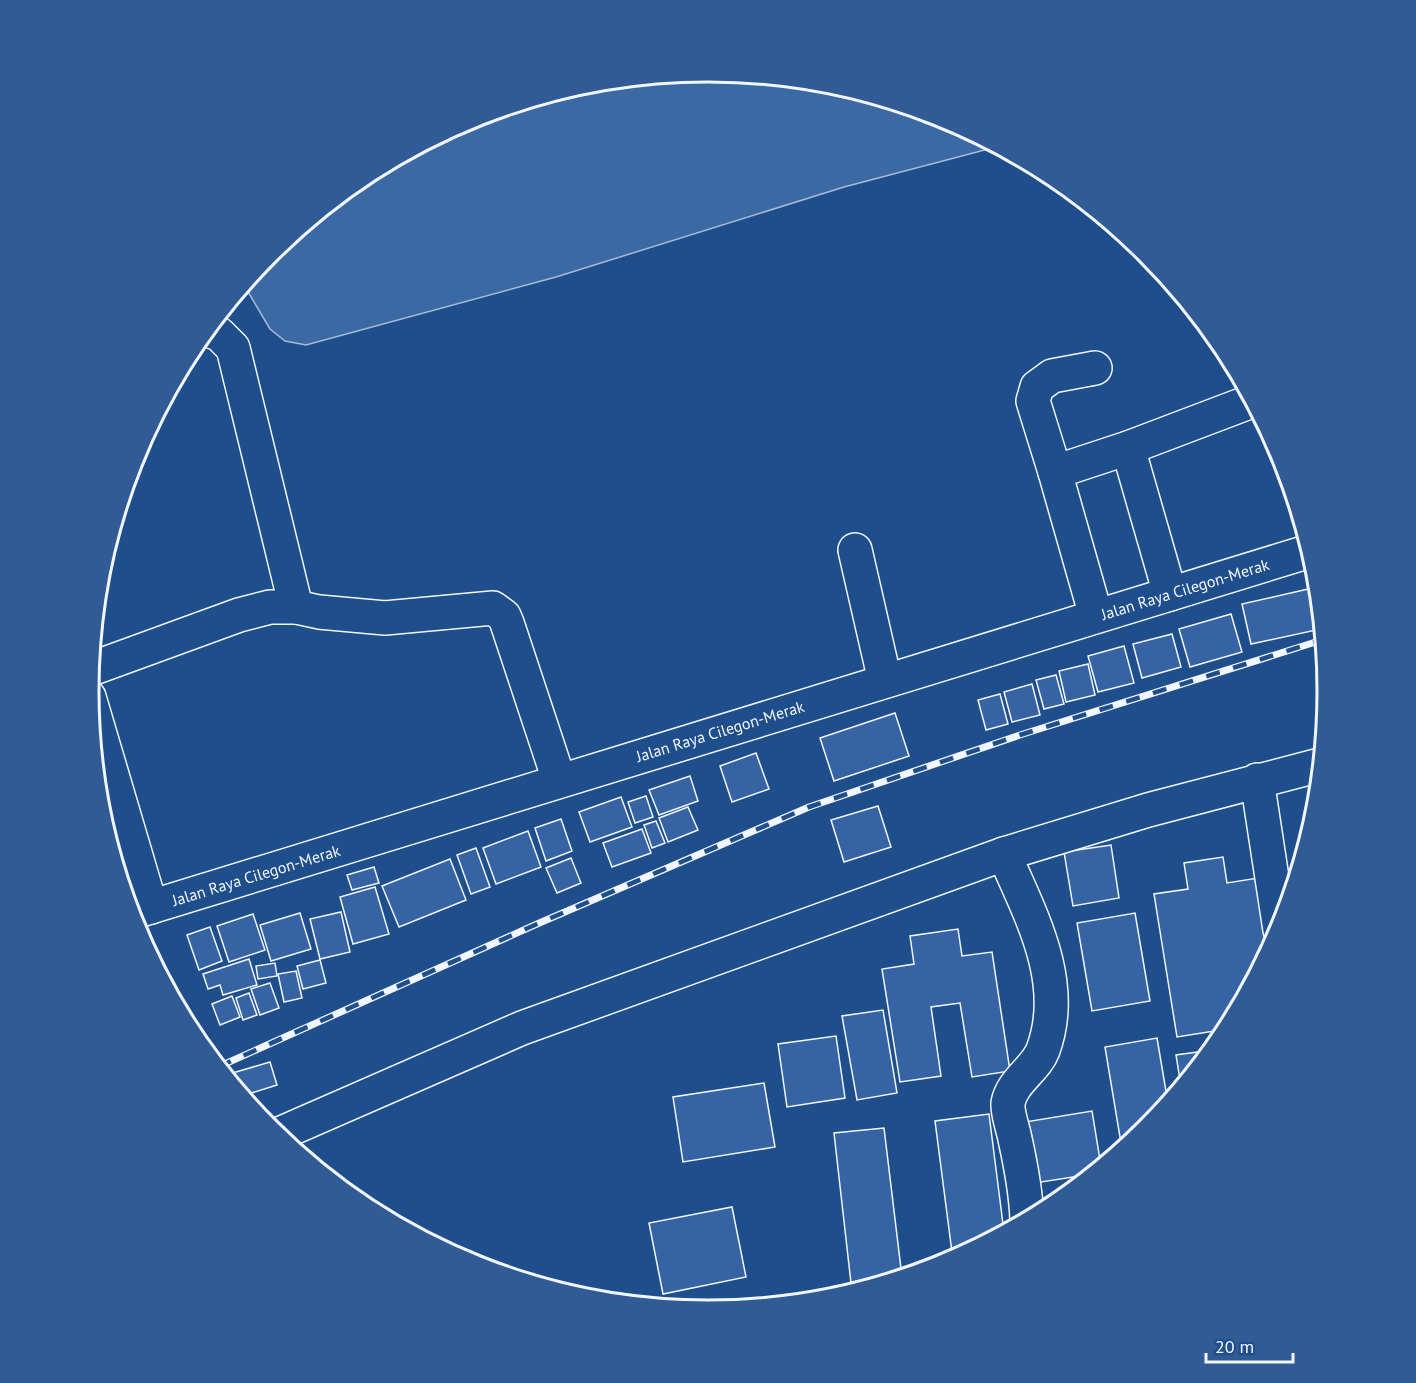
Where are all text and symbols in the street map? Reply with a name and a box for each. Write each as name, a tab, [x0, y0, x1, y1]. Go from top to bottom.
street label: Jalan Raya Cilegon-Merak	[1098, 554, 1272, 624]
street label: Jalan Raya Cilegon-Merak	[633, 696, 807, 766]
street label: Jalan Raya Cilegon-Merak	[169, 840, 343, 910]
scale bar	[1206, 1326, 1293, 1364]
text: 20 m	[1215, 1335, 1254, 1358]

